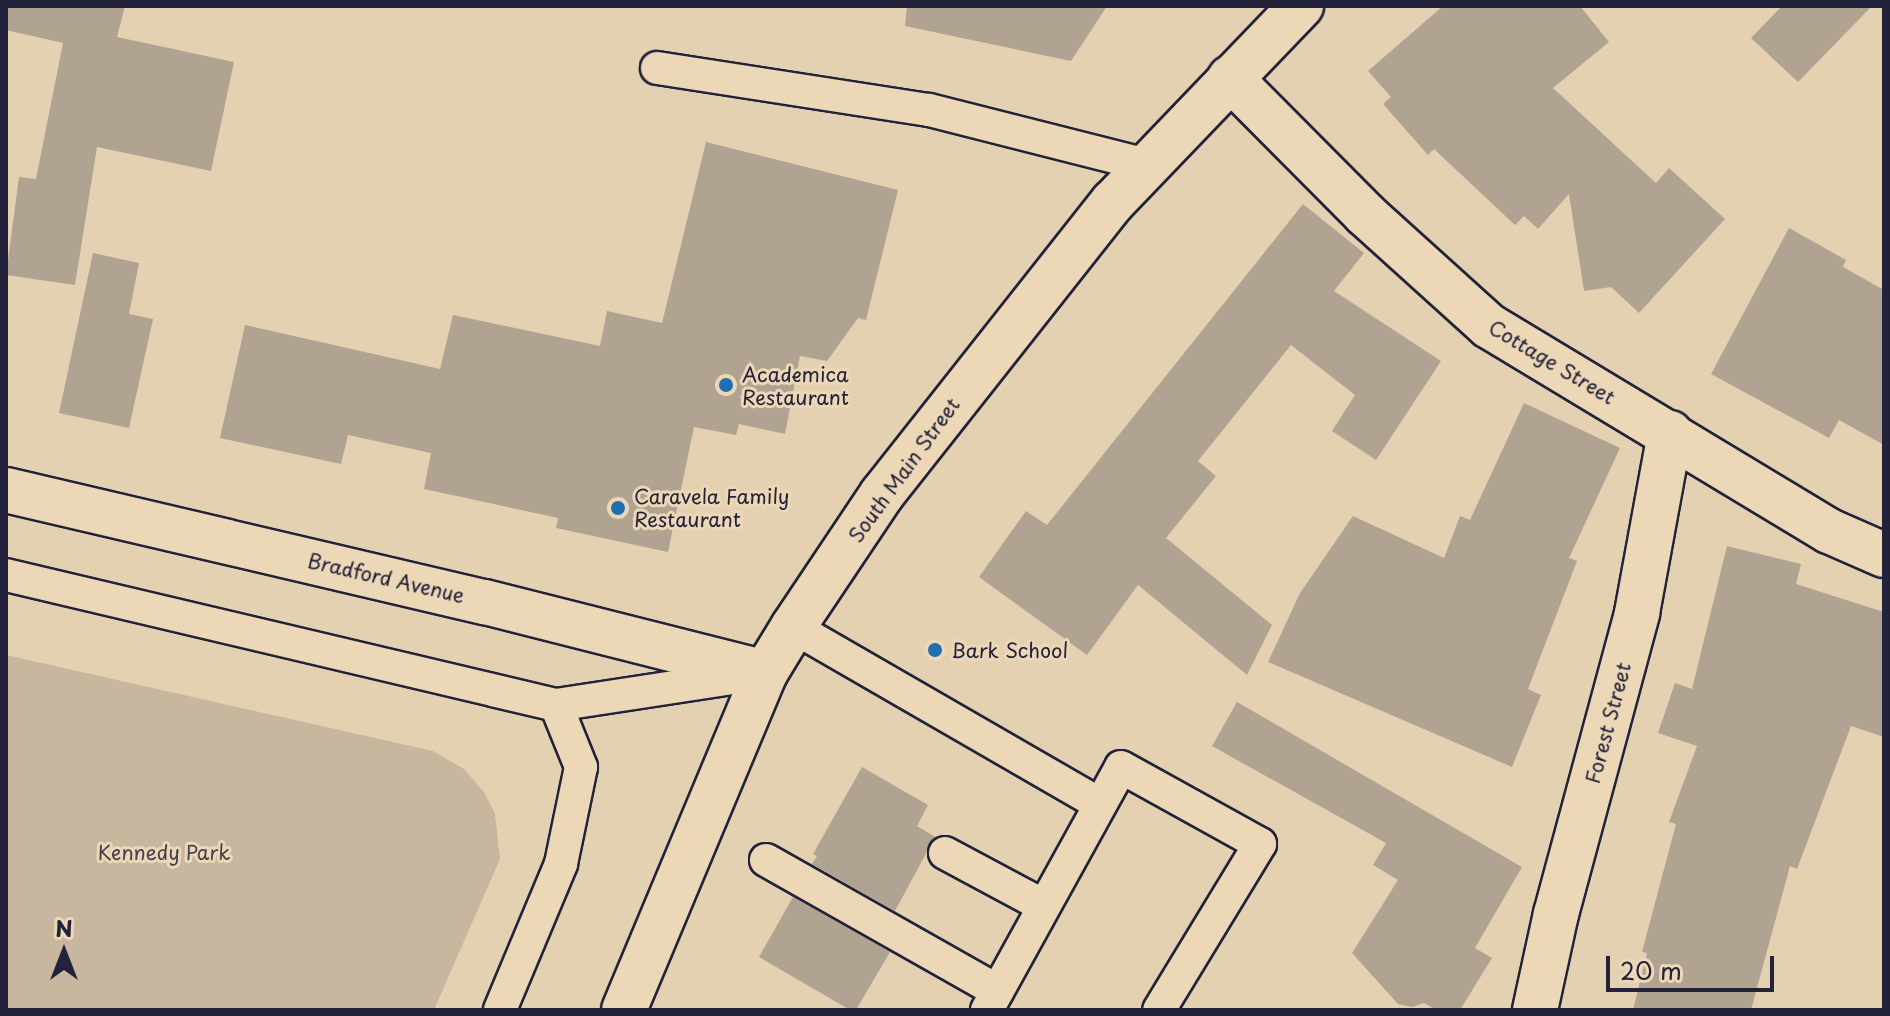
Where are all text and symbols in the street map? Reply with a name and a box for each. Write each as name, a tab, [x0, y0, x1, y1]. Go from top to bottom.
street label: Cottage Street	[1485, 315, 1619, 409]
place label: Academica Restaurant	[742, 362, 849, 409]
marker: Academica Restaurant	[717, 376, 735, 394]
street label: South Main Street	[843, 392, 965, 548]
place label: Caravela Family Restaurant	[634, 484, 789, 531]
marker: Caravela Family Restaurant	[609, 499, 627, 517]
street label: Bradford Avenue	[305, 548, 467, 608]
place label: Bark School	[951, 638, 1069, 662]
marker: Bark School	[926, 641, 944, 659]
street label: Forest Street	[1580, 659, 1636, 787]
park label: Kennedy Park	[98, 840, 230, 864]
text: N	[55, 911, 73, 944]
north arrow	[24, 912, 104, 992]
scale bar	[1610, 940, 1778, 990]
text: 20 m	[1620, 952, 1682, 988]

